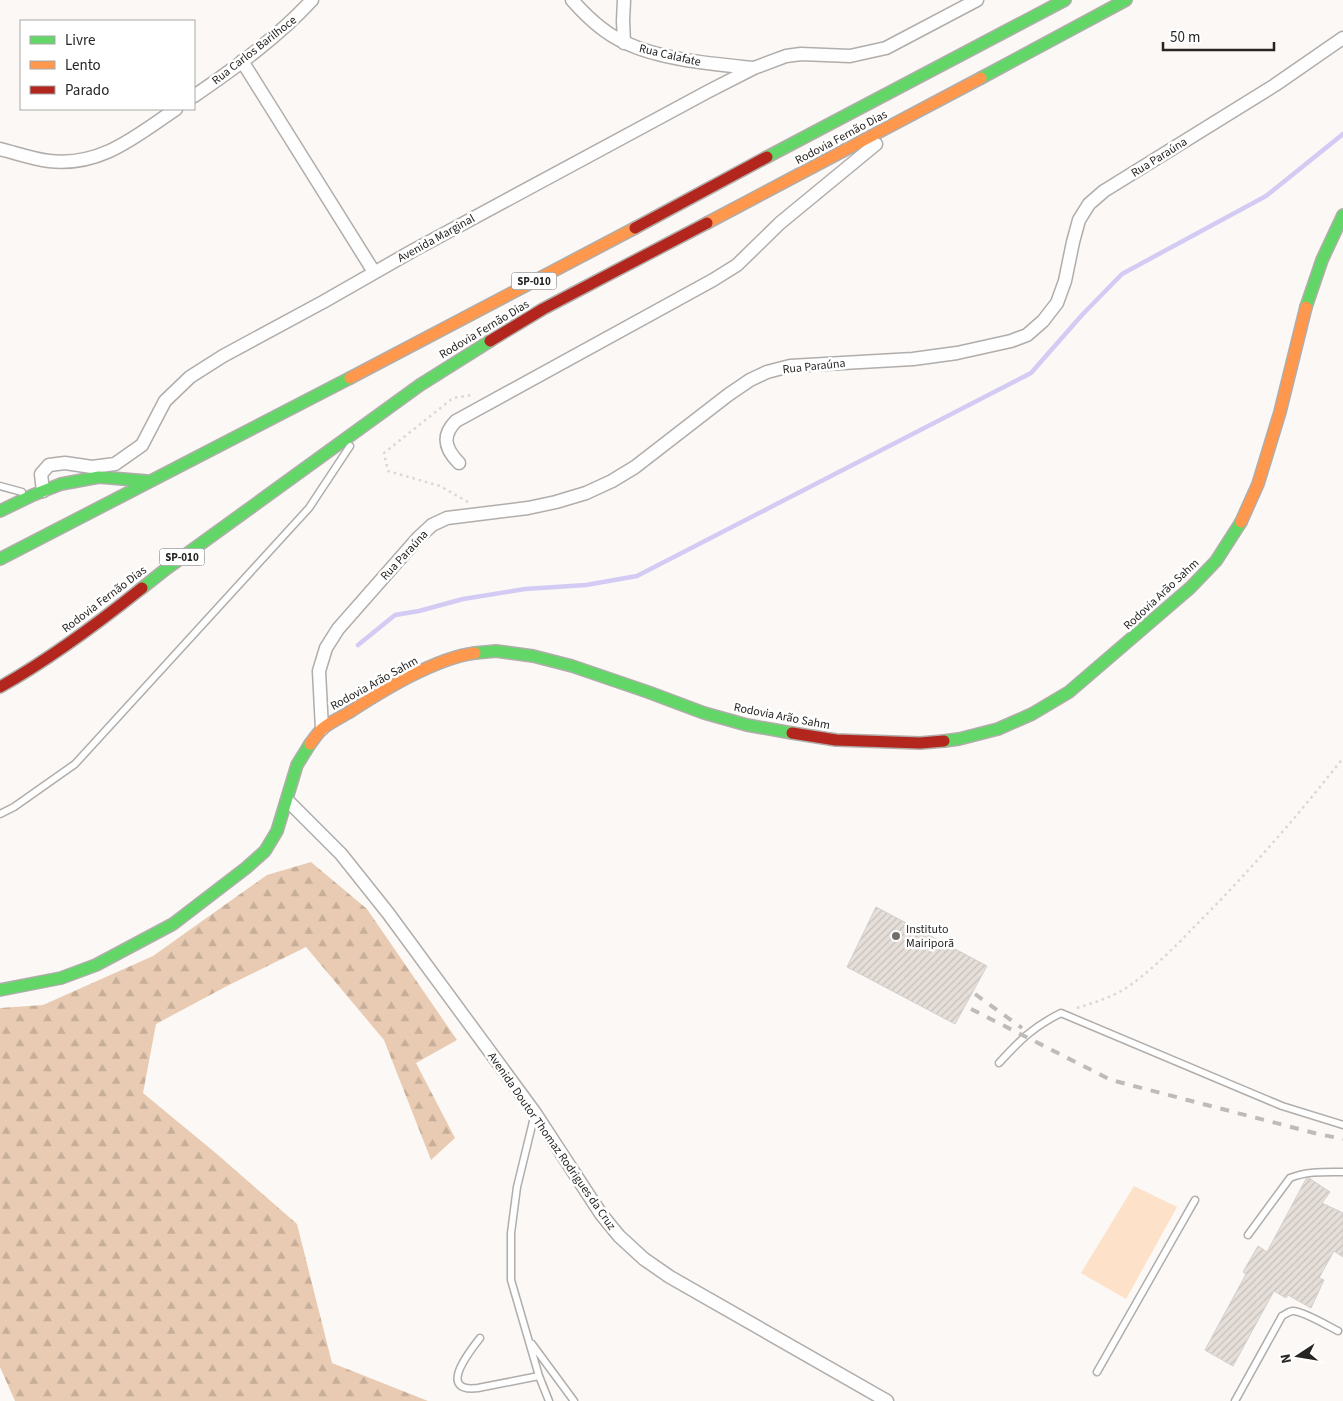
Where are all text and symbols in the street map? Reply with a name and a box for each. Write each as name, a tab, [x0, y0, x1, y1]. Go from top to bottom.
street label: Rua Carlos Barilhoce	[208, 12, 300, 89]
legend	[20, 20, 195, 110]
scale bar	[1163, 20, 1274, 52]
text: 50 m	[1170, 27, 1200, 48]
text: Livre	[65, 30, 95, 51]
street label: Rua Calafate	[637, 40, 702, 71]
text: Lento	[65, 55, 101, 76]
text: Parado	[65, 80, 109, 101]
street label: Rodovia Fernão Dias	[792, 106, 890, 169]
street label: Rua Paraúna	[1128, 133, 1191, 181]
street label: Avenida Marginal	[394, 210, 478, 267]
road number: SP-010	[512, 272, 556, 290]
street label: Rodovia Fernão Dias	[436, 296, 532, 363]
street label: Rua Paraúna	[782, 355, 846, 378]
street label: Rua Paraúna	[377, 526, 432, 584]
road number: SP-010	[160, 548, 204, 566]
street label: Rodovia Arão Sahm	[1120, 555, 1203, 634]
street label: Rodovia Fernão Dias	[58, 562, 150, 637]
street label: Rodovia Arão Sahm	[327, 652, 421, 715]
street label: Rodovia Arão Sahm	[732, 699, 831, 734]
place label: Instituto Mairiporã	[906, 921, 954, 952]
marker: Instituto Mairiporã	[890, 930, 902, 942]
street label: Avenida Doutor Thomaz Rodrigues da Cruz	[483, 1049, 620, 1234]
north arrow	[1273, 1331, 1323, 1381]
text: N	[1276, 1352, 1297, 1365]

